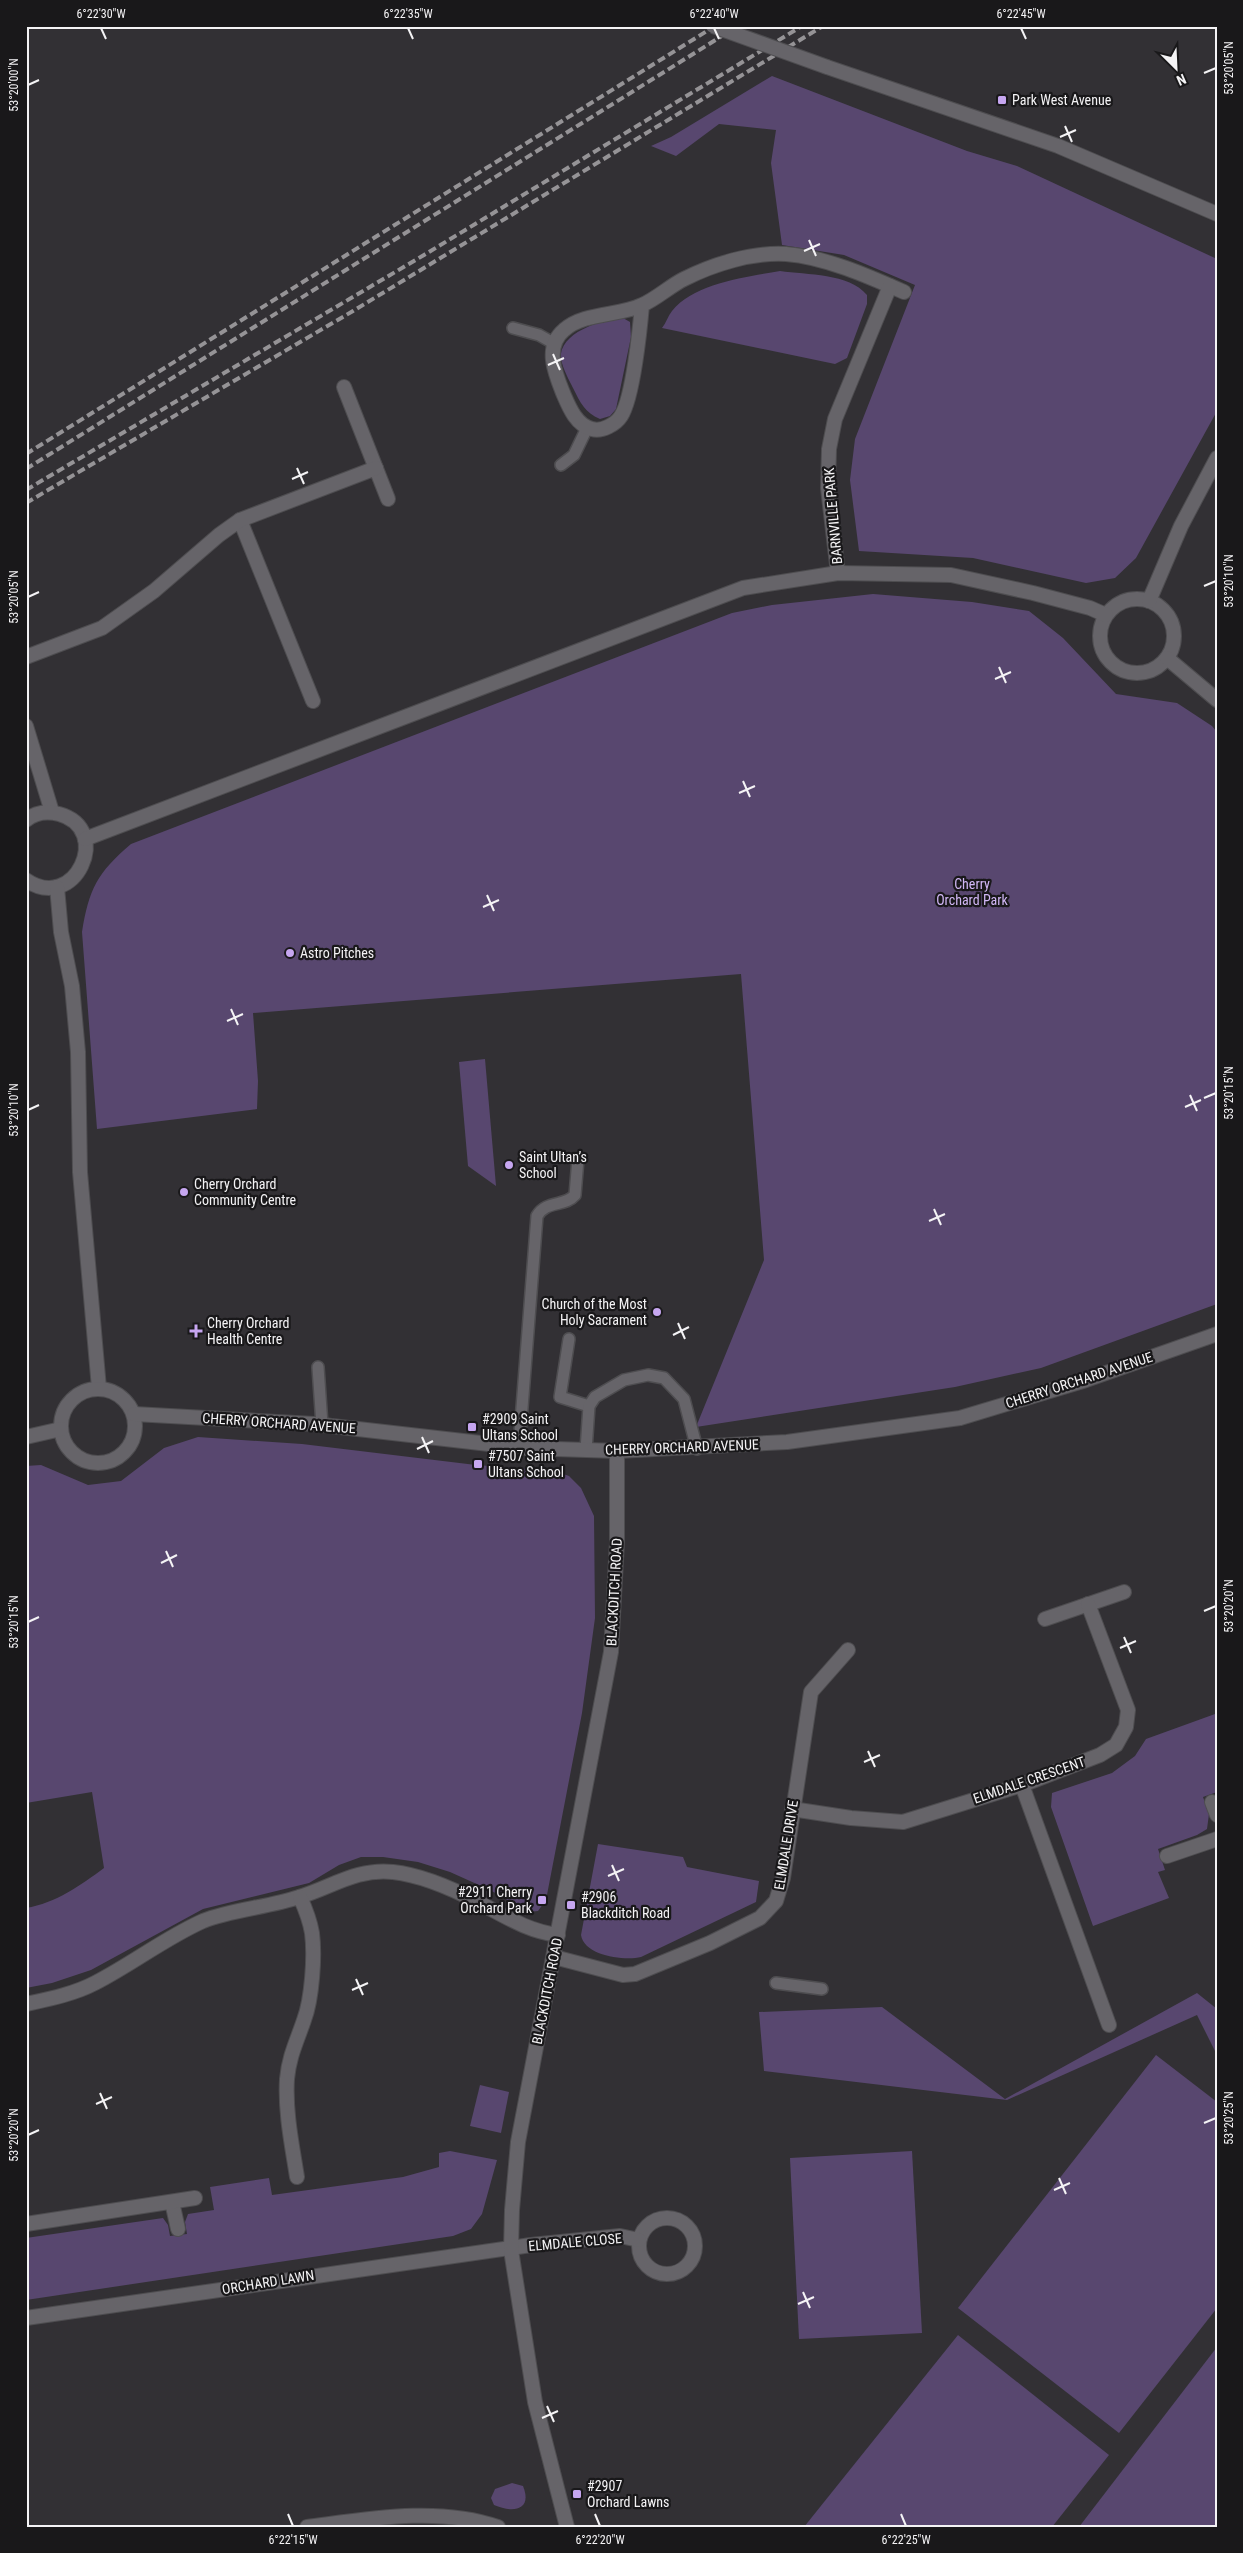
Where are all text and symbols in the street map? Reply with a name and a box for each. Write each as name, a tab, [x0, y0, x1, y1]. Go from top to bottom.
text: 6°22'30"W	[76, 7, 126, 21]
text: 6°22'35"W	[383, 7, 433, 21]
text: 6°22'40"W	[689, 7, 739, 21]
text: 6°22'45"W	[996, 7, 1046, 21]
text: 53°20'05"N	[1222, 41, 1236, 95]
north arrow	[1150, 42, 1200, 92]
text: 53°20'00"N	[7, 58, 21, 112]
text: N	[1174, 71, 1188, 89]
place label: Park West Avenue	[1012, 92, 1112, 108]
marker: Park West Avenue	[996, 94, 1008, 106]
street label: BARNVILLE PARK	[821, 467, 845, 565]
text: 53°20'10"N	[1222, 554, 1236, 608]
text: 53°20'05"N	[7, 570, 21, 624]
park label: Cherry Orchard Park	[936, 876, 1009, 908]
place label: Astro Pitches	[300, 945, 374, 961]
marker: Astro Pitches	[284, 947, 296, 959]
text: 53°20'15"N	[1222, 1066, 1236, 1120]
text: 53°20'10"N	[7, 1083, 21, 1137]
place label: Saint Ultan’s School	[519, 1149, 587, 1181]
marker: Saint Ultan’s School	[503, 1159, 515, 1171]
place label: Cherry Orchard Community Centre	[194, 1176, 297, 1208]
marker: Cherry Orchard Community Centre	[178, 1186, 190, 1198]
place label: Church of the Most Holy Sacrament	[541, 1296, 647, 1328]
marker: Church of the Most Holy Sacrament	[651, 1306, 663, 1318]
place label: Cherry Orchard Health Centre	[207, 1315, 290, 1347]
marker: Cherry Orchard Health Centre	[189, 1324, 203, 1338]
street label: CHERRY ORCHARD AVENUE	[1003, 1349, 1155, 1411]
street label: CHERRY ORCHARD AVENUE	[202, 1410, 356, 1436]
place label: #2909 Saint Ultans School	[482, 1411, 558, 1443]
marker: #2909 Saint Ultans School	[466, 1421, 478, 1433]
street label: CHERRY ORCHARD AVENUE	[605, 1436, 759, 1458]
place label: #7507 Saint Ultans School	[488, 1448, 564, 1480]
marker: #7507 Saint Ultans School	[472, 1458, 484, 1470]
street label: BLACKDITCH ROAD	[603, 1538, 625, 1646]
text: 53°20'20"N	[1222, 1579, 1236, 1633]
text: 53°20'15"N	[7, 1595, 21, 1649]
street label: ELMDALE CRESCENT	[971, 1753, 1087, 1807]
street label: ELMDALE DRIVE	[771, 1799, 801, 1891]
place label: #2911 Cherry Orchard Park	[458, 1884, 533, 1916]
place label: #2906 Blackditch Road	[581, 1889, 670, 1921]
marker: #2911 Cherry Orchard Park	[536, 1894, 548, 1906]
marker: #2906 Blackditch Road	[565, 1899, 577, 1911]
street label: BLACKDITCH ROAD	[529, 1936, 565, 2046]
text: 53°20'25"N	[1222, 2091, 1236, 2145]
text: 53°20'20"N	[7, 2108, 21, 2162]
street label: ELMDALE CLOSE	[528, 2230, 622, 2254]
street label: ORCHARD LAWN	[221, 2267, 315, 2297]
place label: #2907 Orchard Lawns	[587, 2478, 669, 2510]
marker: #2907 Orchard Lawns	[571, 2488, 583, 2500]
text: 6°22'15"W	[268, 2533, 318, 2547]
text: 6°22'20"W	[575, 2533, 625, 2547]
text: 6°22'25"W	[881, 2533, 931, 2547]

